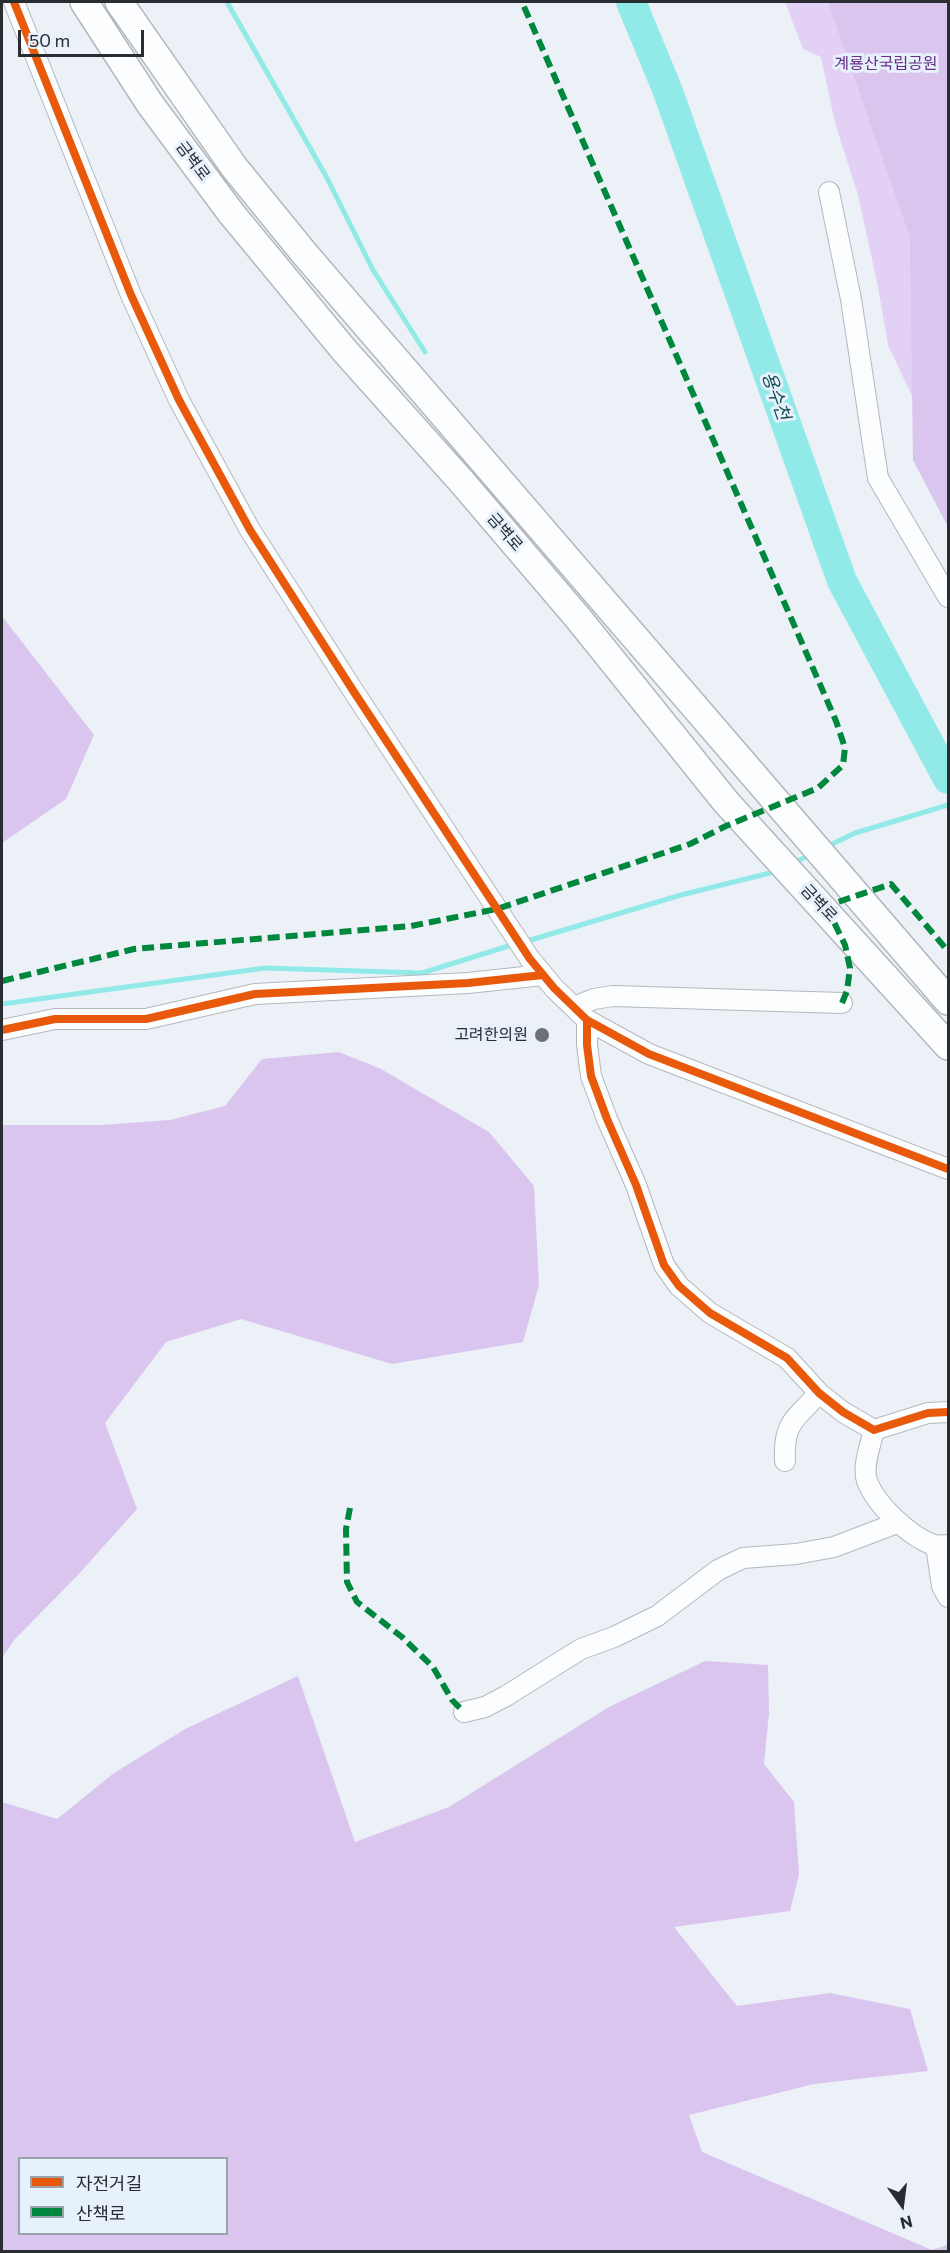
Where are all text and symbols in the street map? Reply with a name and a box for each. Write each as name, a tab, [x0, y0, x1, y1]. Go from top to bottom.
scale bar	[21, 18, 147, 56]
text: 50 m	[29, 29, 70, 51]
park label: 계룡산국립공원	[834, 54, 938, 74]
street label: 금벽로	[172, 138, 214, 184]
water label: 용수천	[757, 369, 795, 423]
street label: 금벽로	[483, 509, 527, 555]
street label: 금벽로	[797, 880, 841, 926]
place label: 고려한의원	[454, 1025, 528, 1045]
marker: 고려한의원	[533, 1026, 551, 1044]
legend	[18, 2157, 228, 2235]
text: 자전거길	[76, 2172, 142, 2194]
north arrow	[872, 2175, 932, 2235]
text: 산책로	[76, 2202, 126, 2224]
text: N	[898, 2212, 915, 2234]

